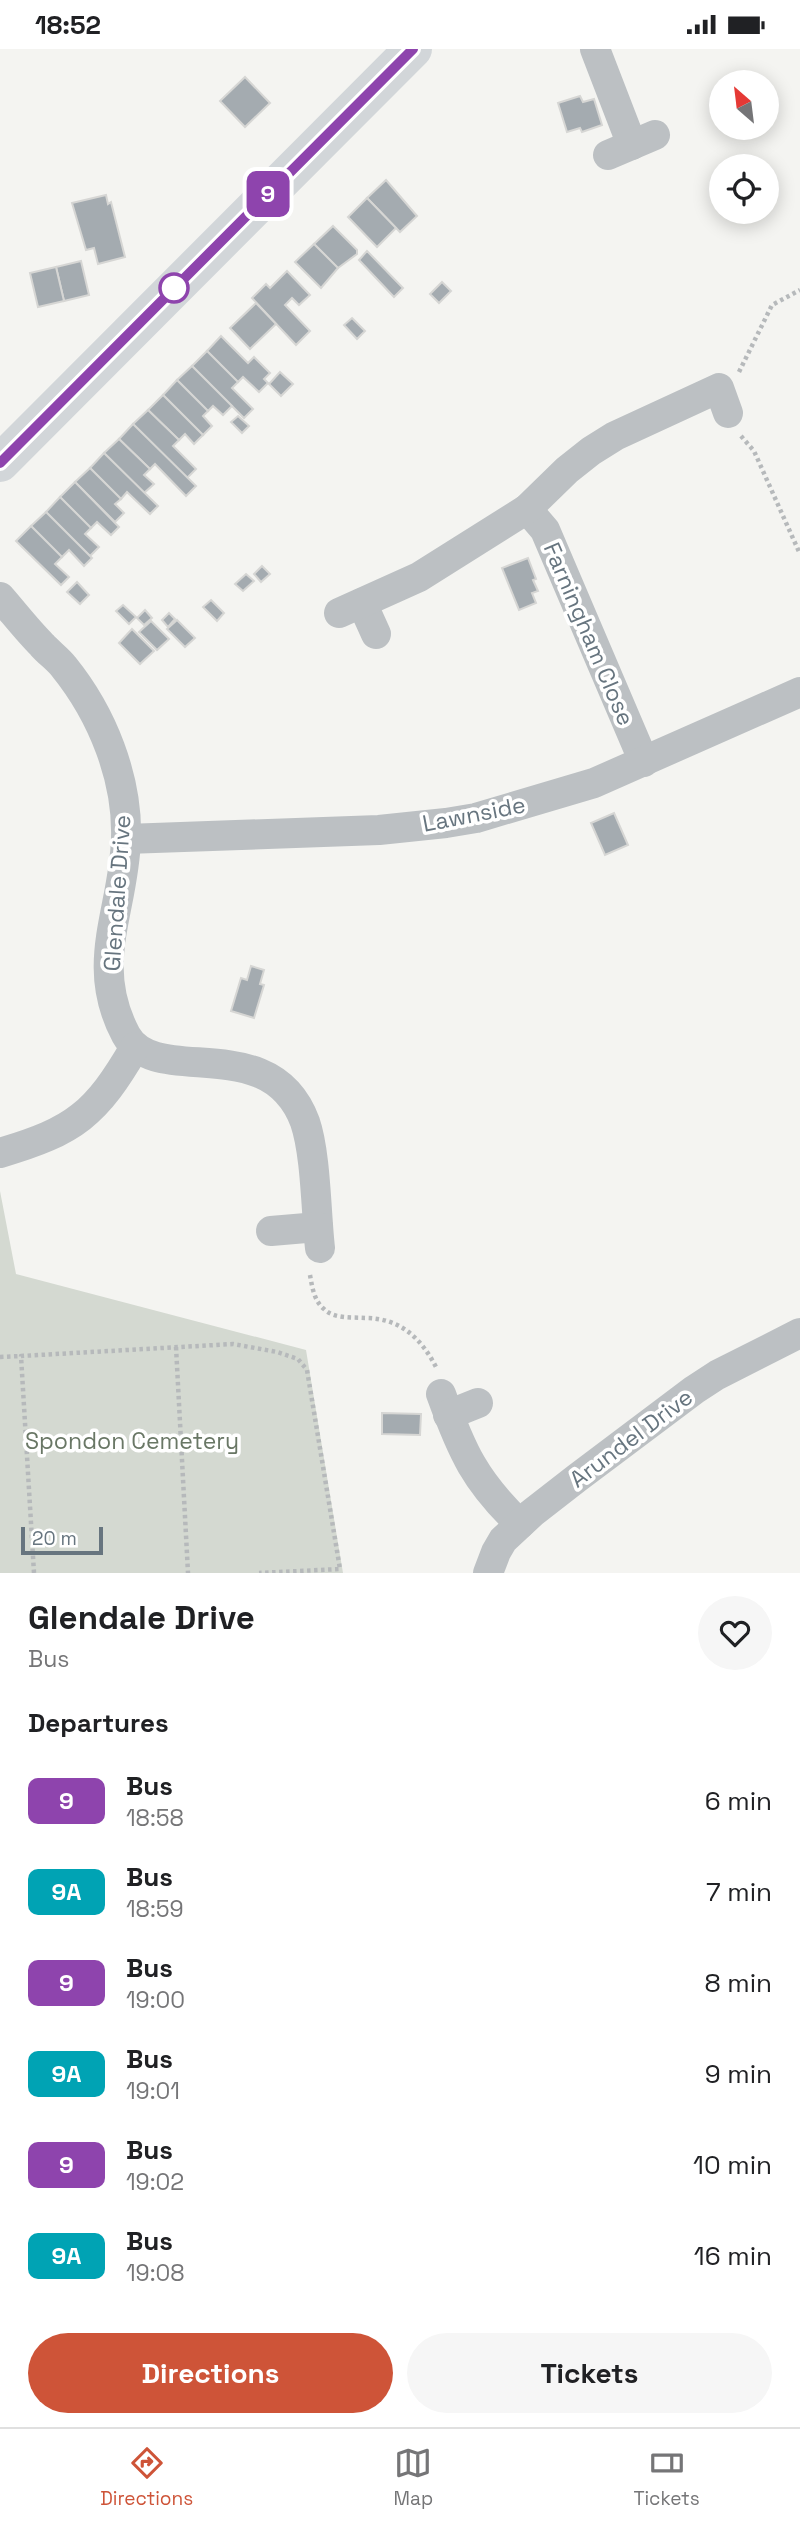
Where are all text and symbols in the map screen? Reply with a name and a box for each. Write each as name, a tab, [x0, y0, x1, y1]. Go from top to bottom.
text: 18:52	[35, 8, 101, 42]
north arrow	[709, 70, 779, 140]
map controls	[709, 70, 779, 224]
button: locate	[709, 154, 779, 224]
line badge: 9	[245, 171, 291, 217]
text: 9	[261, 178, 275, 209]
unlabelled marker	[159, 273, 189, 303]
street label: Farningham Close	[537, 538, 641, 730]
street label: Lawnside	[420, 789, 528, 839]
street label: Glendale Drive	[97, 814, 137, 972]
street label: Arundel Drive	[564, 1382, 698, 1494]
park label: Spondon Cemetery	[25, 1426, 239, 1456]
scale bar	[21, 1524, 103, 1556]
text: 20 m	[32, 1526, 77, 1551]
button: heart	[698, 1596, 772, 1670]
text: Glendale Drive	[28, 1597, 255, 1639]
text: Bus	[28, 1644, 69, 1674]
text: Departures	[28, 1706, 169, 1740]
text: Bus	[126, 1769, 173, 1803]
text: 6 min	[705, 1784, 772, 1818]
text: 9	[59, 1785, 74, 1816]
text: 18:58	[126, 1803, 184, 1833]
text: Bus	[126, 1860, 173, 1894]
text: 7 min	[706, 1875, 772, 1909]
text: 9A	[51, 1876, 82, 1907]
text: 18:59	[126, 1894, 184, 1924]
text: Bus	[126, 1951, 173, 1985]
text: 8 min	[704, 1966, 772, 2000]
text: 9	[59, 1967, 74, 1998]
text: 19:00	[126, 1985, 185, 2015]
text: Bus	[126, 2042, 173, 2076]
text: 9 min	[705, 2057, 772, 2091]
text: 9A	[51, 2058, 82, 2089]
text: 19:01	[126, 2076, 180, 2106]
text: Bus	[126, 2133, 173, 2167]
text: 10 min	[693, 2148, 772, 2182]
text: 9	[59, 2149, 74, 2180]
text: 19:02	[126, 2167, 184, 2197]
text: Bus	[126, 2224, 173, 2258]
text: 16 min	[694, 2239, 772, 2273]
text: 9A	[51, 2240, 82, 2271]
text: 19:08	[126, 2258, 185, 2288]
button: Directions	[28, 2333, 393, 2413]
button: Tickets	[407, 2333, 772, 2413]
tab: Directions	[100, 2444, 193, 2511]
tab: Map	[394, 2444, 433, 2511]
tab: Tickets	[633, 2444, 700, 2511]

